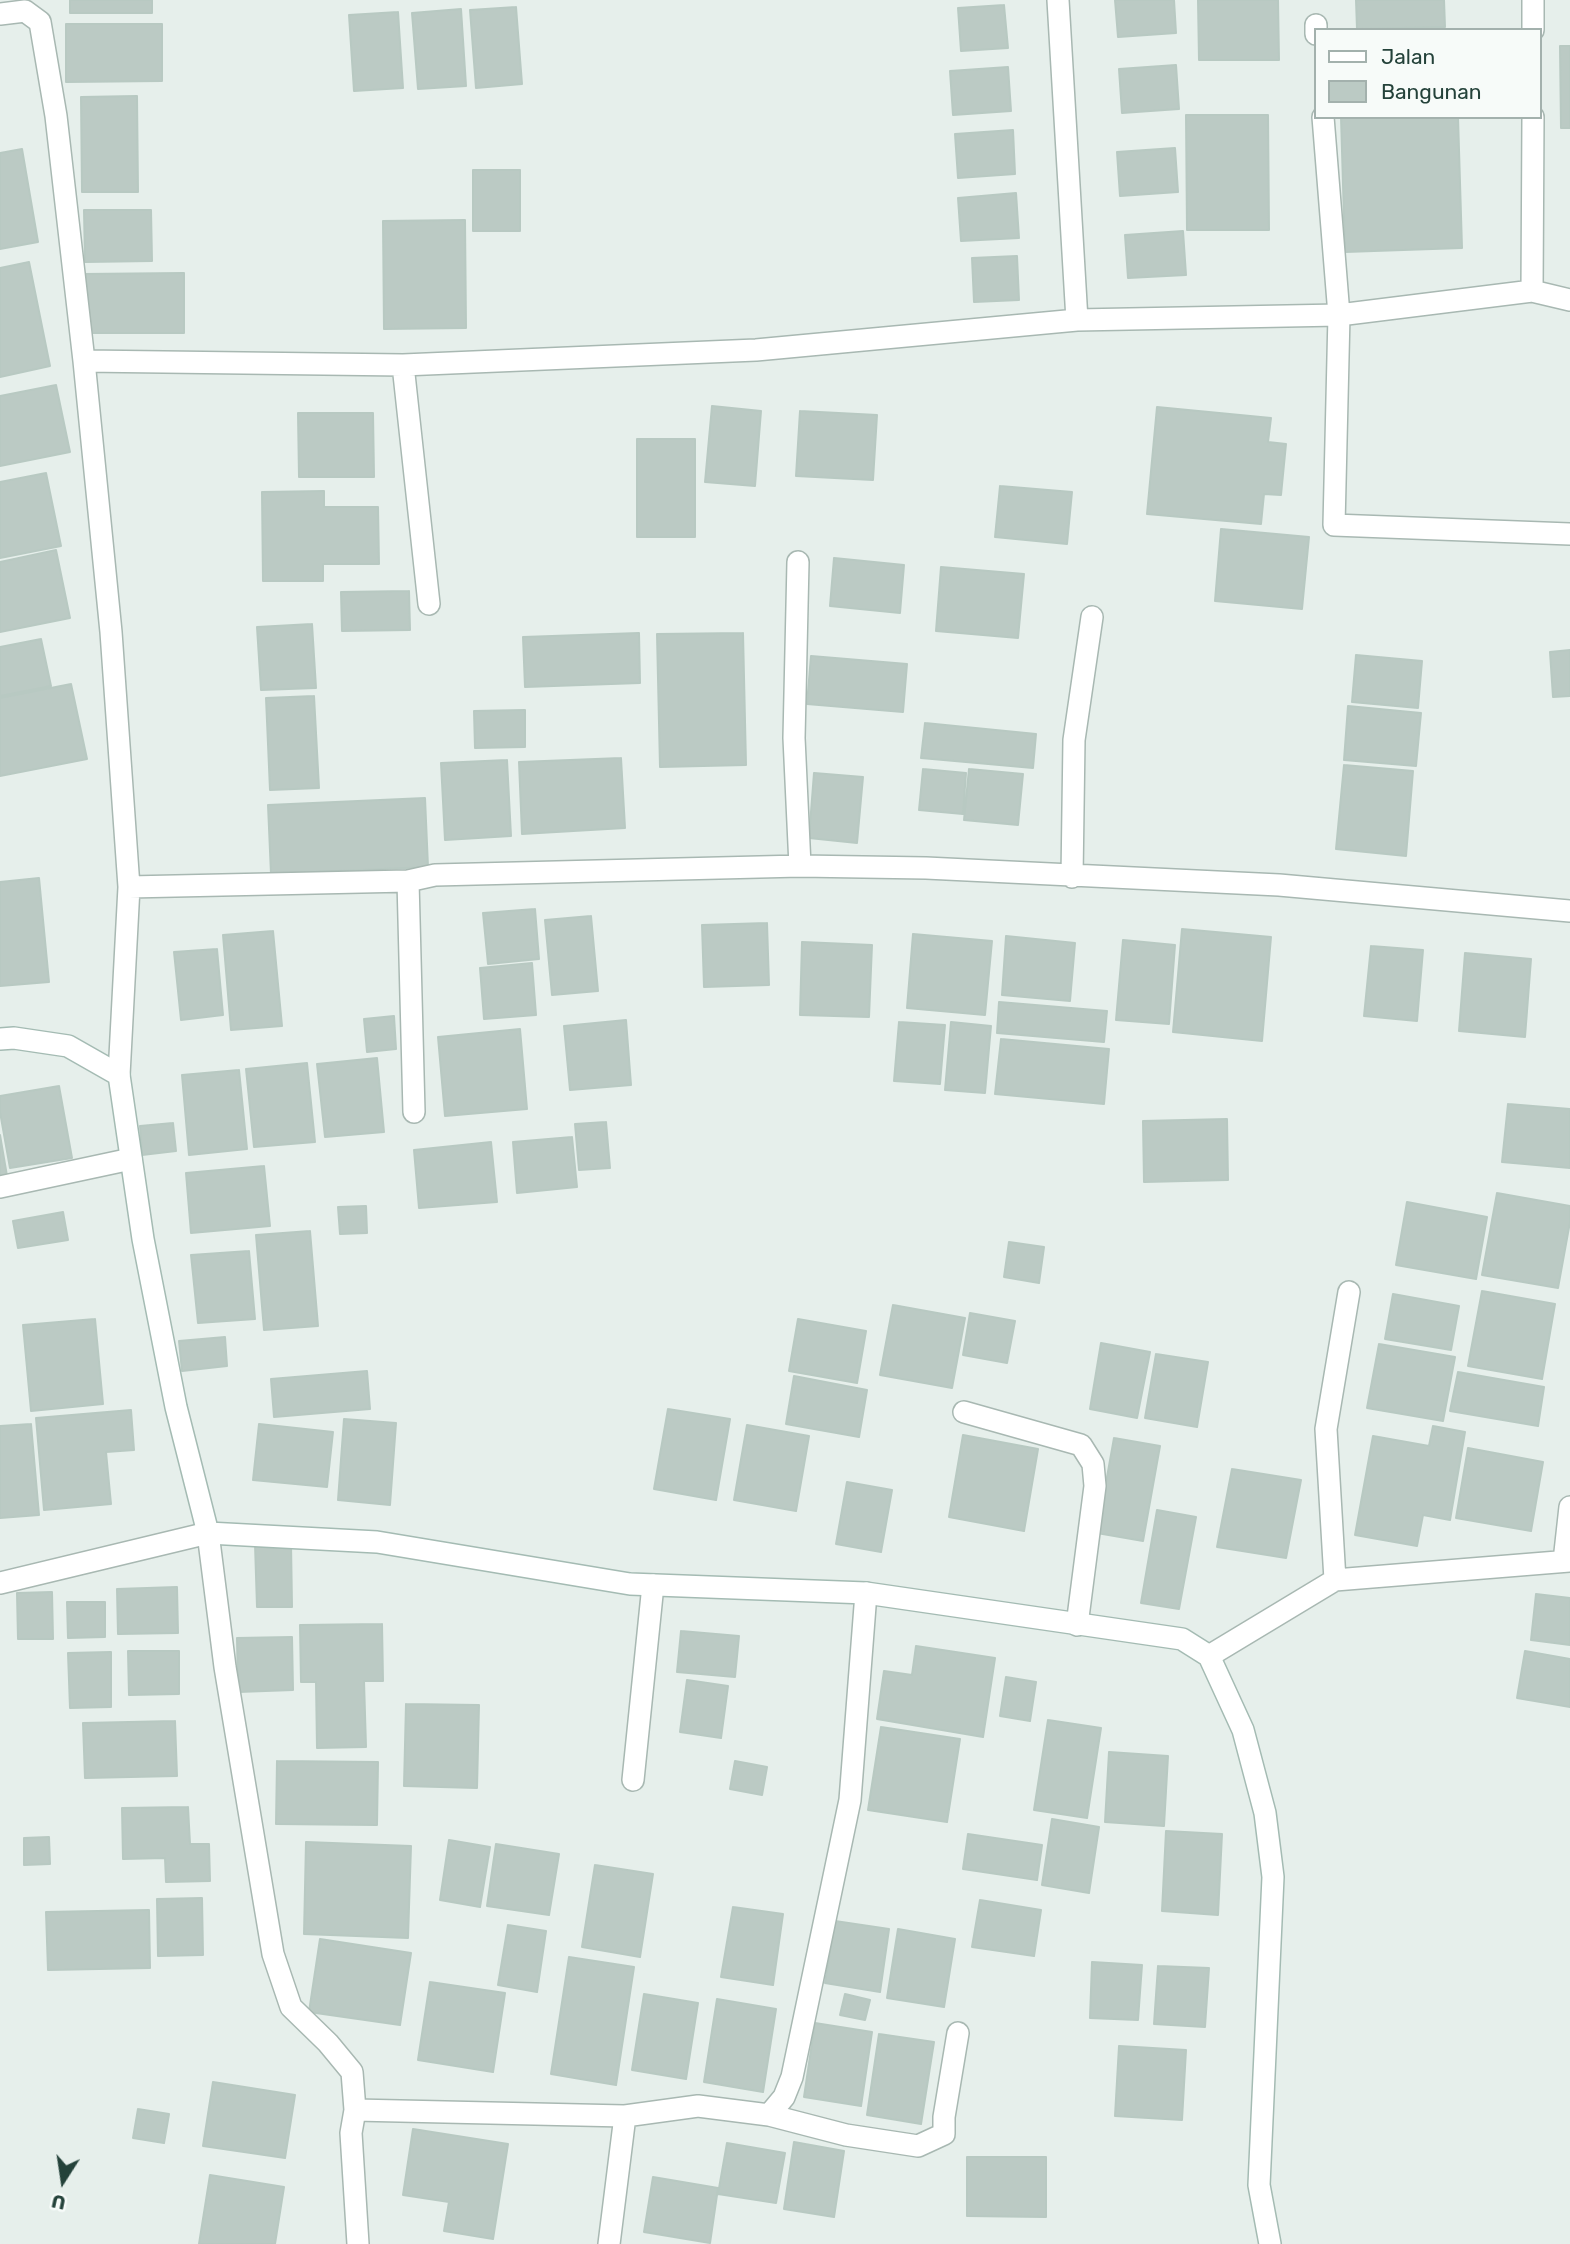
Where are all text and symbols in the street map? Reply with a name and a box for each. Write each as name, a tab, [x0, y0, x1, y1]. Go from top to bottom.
legend	[1314, 28, 1542, 119]
text: Jalan	[1381, 44, 1435, 69]
text: Bangunan	[1381, 79, 1482, 104]
north arrow	[28, 2146, 98, 2216]
text: U	[49, 2189, 68, 2215]

